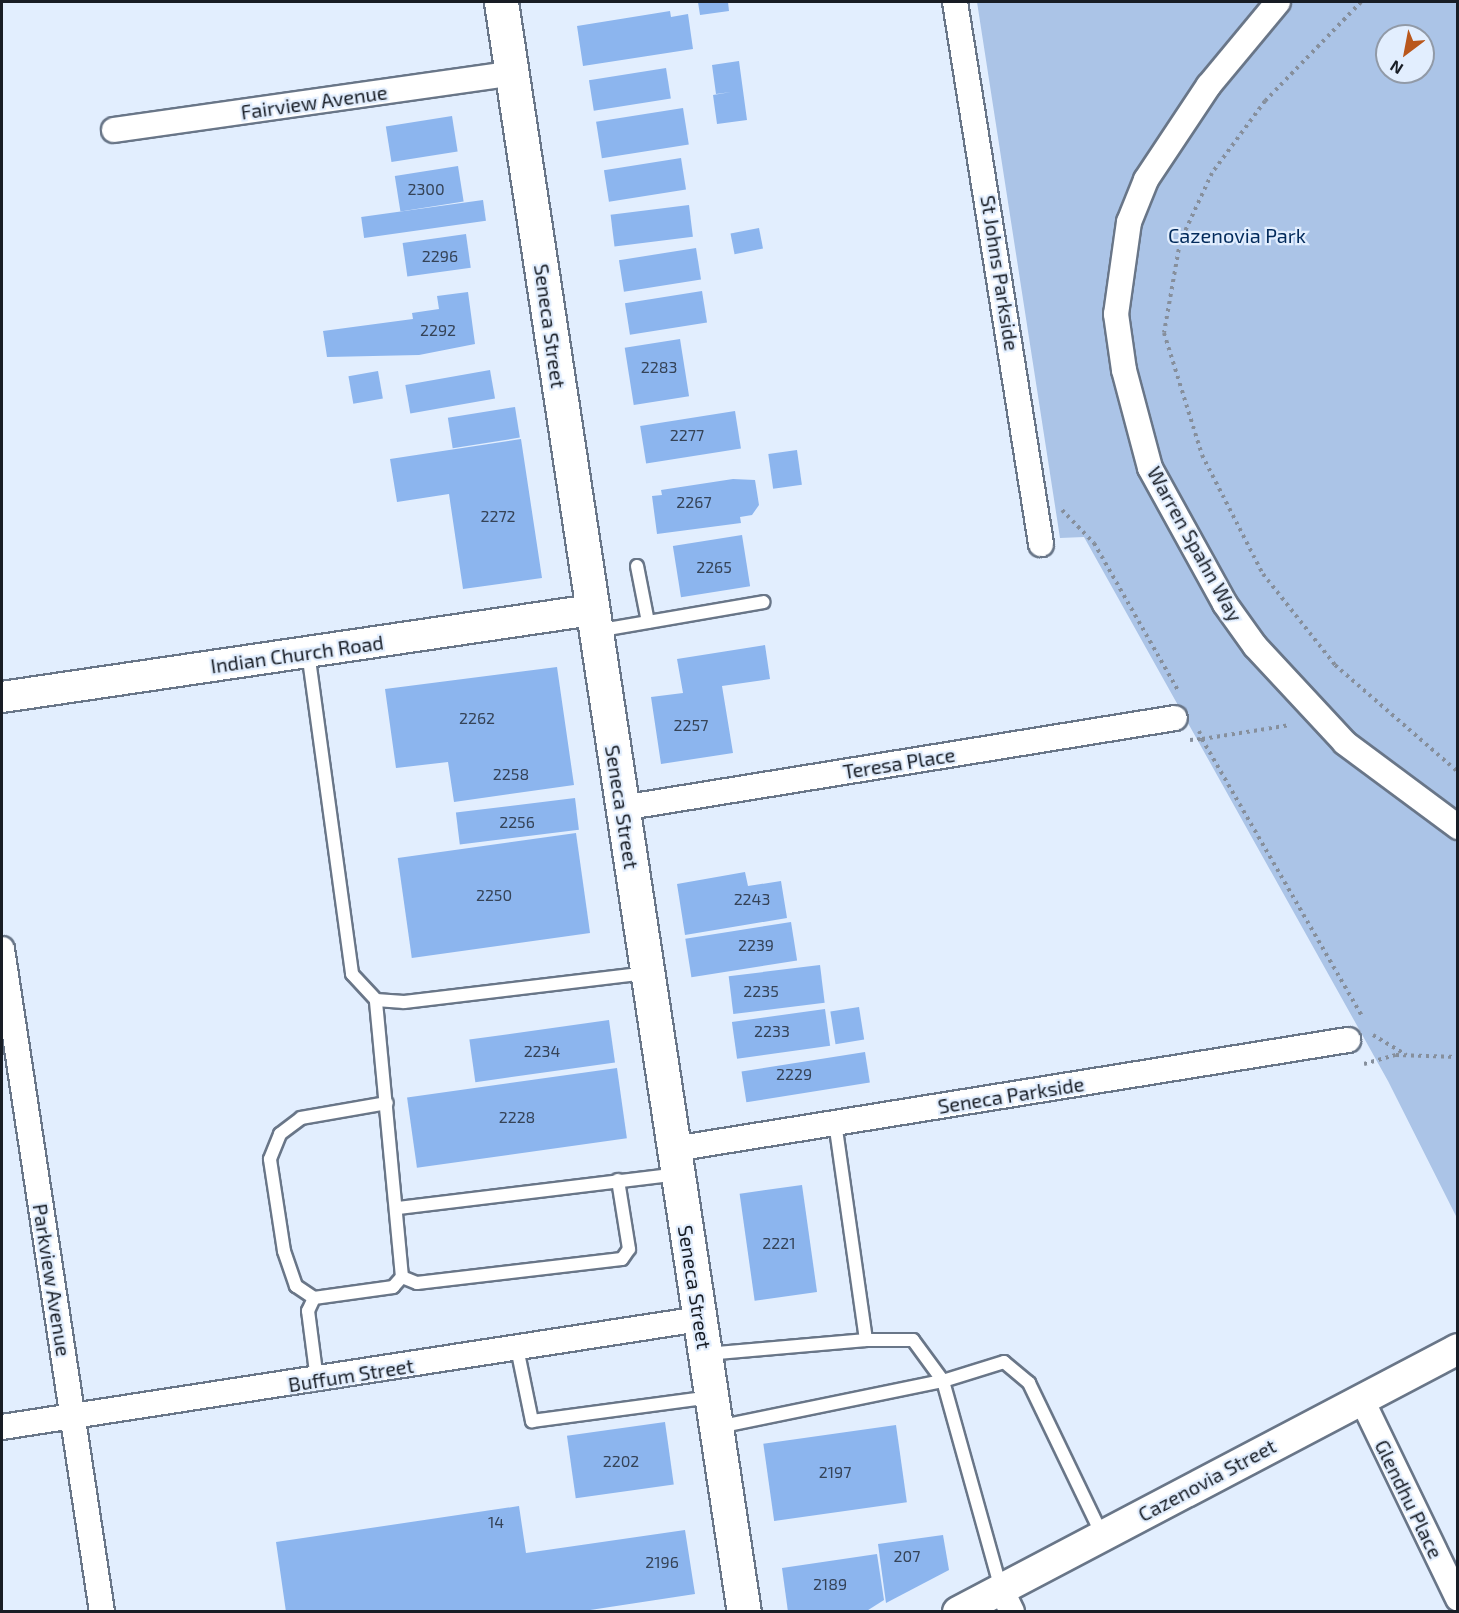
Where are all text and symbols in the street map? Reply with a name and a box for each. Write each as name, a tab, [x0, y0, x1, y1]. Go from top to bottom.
north arrow	[1375, 24, 1435, 84]
text: N	[1386, 57, 1406, 79]
street label: Fairview Avenue	[239, 80, 389, 124]
house number: 2300	[407, 179, 445, 199]
street label: St Johns Parkside	[976, 193, 1024, 353]
park label: Cazenovia Park	[1168, 223, 1306, 247]
house number: 2296	[422, 246, 458, 266]
street label: Seneca Street	[529, 262, 571, 390]
house number: 2292	[420, 320, 456, 340]
house number: 2283	[641, 357, 677, 377]
house number: 2277	[670, 425, 704, 445]
street label: Warren Spahn Way	[1142, 462, 1248, 626]
house number: 2267	[676, 492, 712, 512]
house number: 2272	[480, 506, 516, 526]
house number: 2265	[696, 557, 732, 577]
street label: Indian Church Road	[209, 630, 385, 678]
house number: 2262	[459, 708, 495, 728]
house number: 2257	[674, 715, 708, 735]
street label: Teresa Place	[841, 742, 957, 784]
street label: Seneca Street	[600, 743, 644, 871]
house number: 2258	[493, 764, 529, 784]
house number: 2256	[499, 812, 535, 832]
house number: 2250	[476, 885, 512, 905]
house number: 2243	[734, 889, 770, 909]
house number: 2239	[738, 935, 774, 955]
house number: 2235	[743, 981, 779, 1001]
house number: 2233	[754, 1021, 790, 1041]
house number: 2234	[524, 1041, 560, 1061]
house number: 2229	[776, 1064, 812, 1084]
street label: Seneca Parkside	[936, 1072, 1086, 1118]
house number: 2228	[499, 1107, 535, 1127]
street label: Parkview Avenue	[28, 1201, 76, 1359]
street label: Seneca Street	[673, 1223, 717, 1351]
house number: 2221	[762, 1233, 796, 1253]
street label: Buffum Street	[286, 1353, 416, 1397]
street label: Cazenovia Street	[1134, 1434, 1280, 1526]
street label: Glendhu Place	[1370, 1436, 1448, 1562]
house number: 2202	[603, 1451, 639, 1471]
house number: 2197	[819, 1462, 851, 1482]
house number: 14	[488, 1512, 504, 1532]
house number: 207	[894, 1546, 920, 1566]
house number: 2196	[645, 1552, 679, 1572]
house number: 2189	[813, 1574, 847, 1594]

